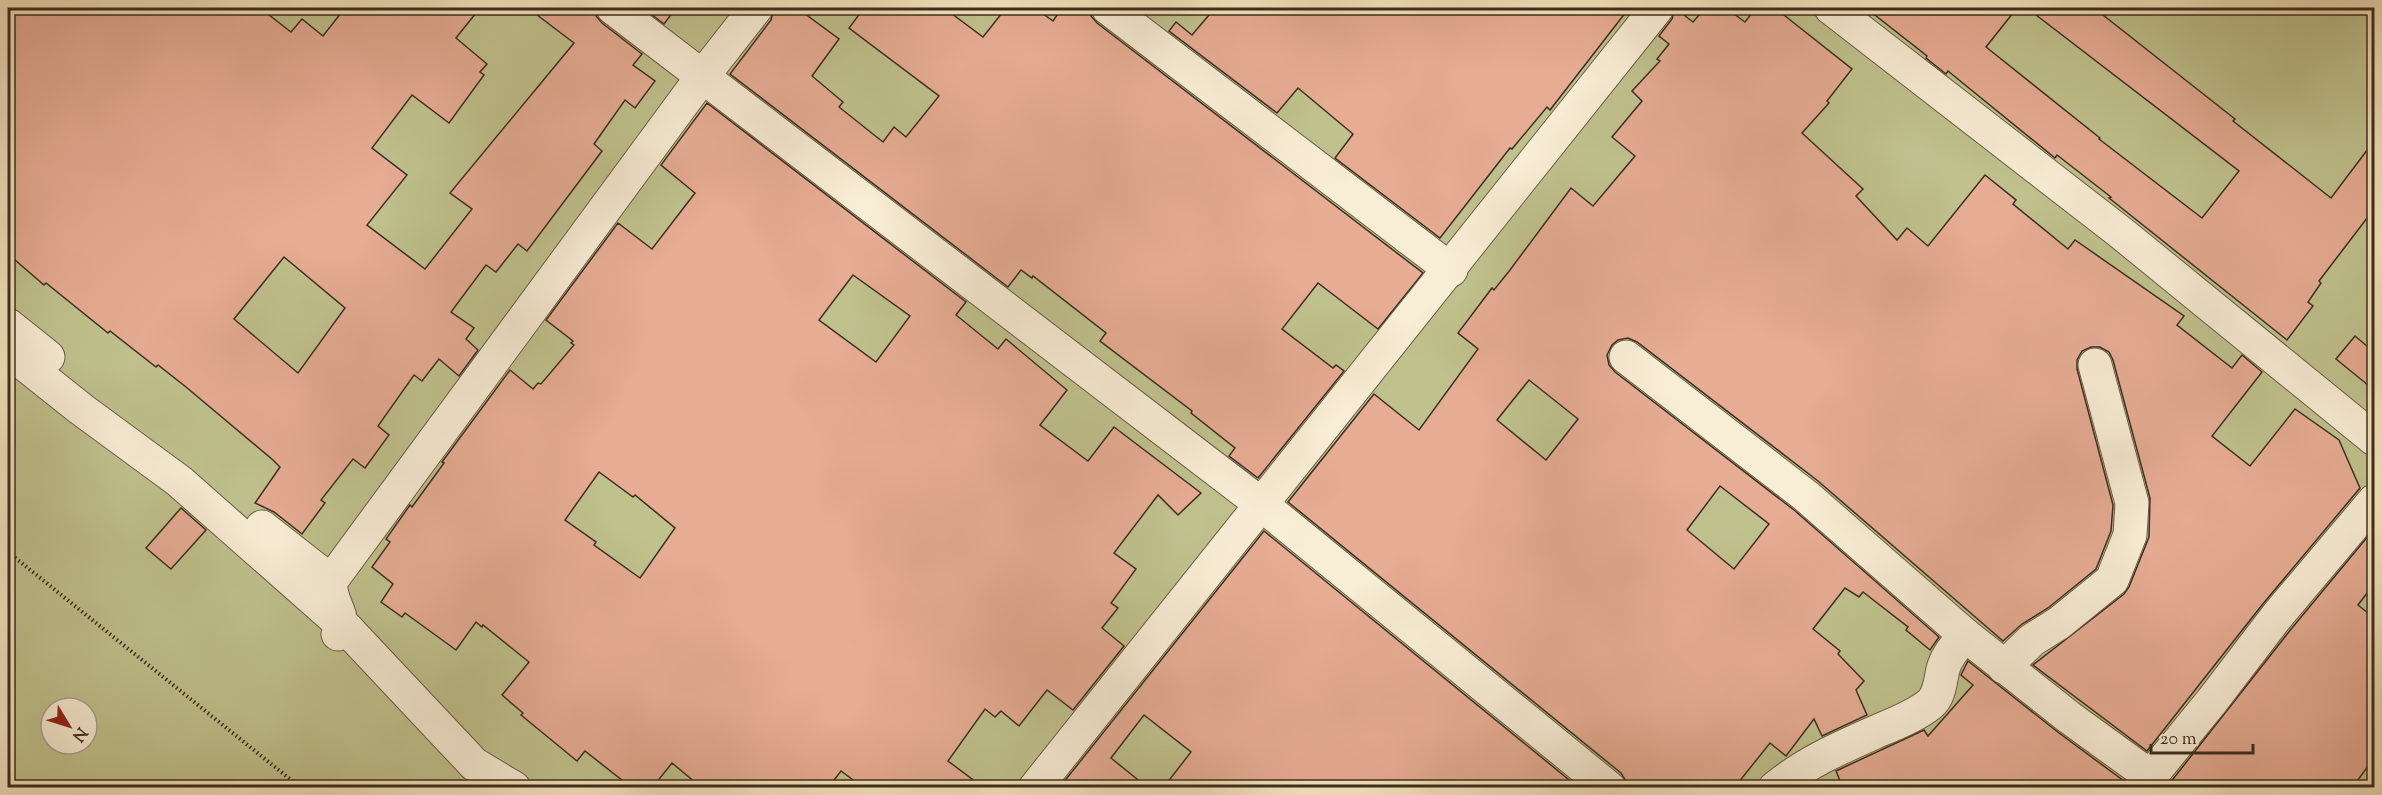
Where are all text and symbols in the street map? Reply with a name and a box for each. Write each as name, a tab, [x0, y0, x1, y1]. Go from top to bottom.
north arrow	[39, 696, 99, 756]
scale bar	[2151, 717, 2253, 755]
text: N	[66, 722, 92, 746]
text: 20 m	[2160, 727, 2197, 753]

